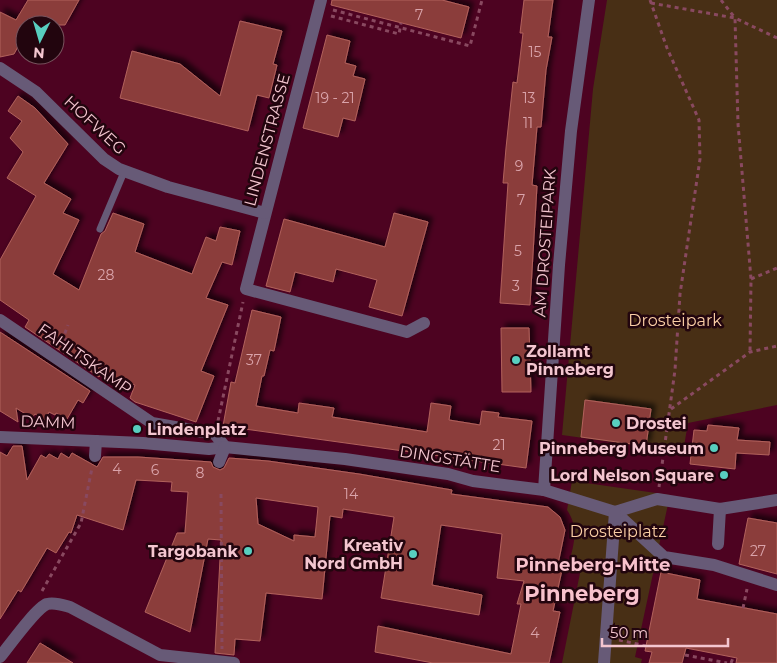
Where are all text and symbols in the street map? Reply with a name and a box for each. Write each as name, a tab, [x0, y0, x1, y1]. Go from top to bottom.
house number: 7	[415, 6, 423, 24]
north arrow	[15, 15, 65, 65]
text: N	[32, 43, 45, 62]
house number: 15	[529, 43, 542, 61]
street label: LINDENSTRASSE	[240, 72, 294, 208]
house number: 19 - 21	[315, 89, 355, 107]
house number: 13	[523, 89, 536, 107]
street label: HOFWEG	[60, 92, 130, 158]
house number: 11	[523, 114, 533, 132]
house number: 9	[515, 157, 523, 175]
street label: AM DROSTEIPARK	[530, 168, 560, 318]
house number: 7	[517, 191, 525, 209]
house number: 5	[514, 242, 522, 260]
house number: 28	[98, 266, 115, 284]
house number: 3	[512, 277, 520, 295]
park label: Drosteipark	[628, 311, 722, 330]
street label: FAHLTSKAMP	[34, 320, 136, 398]
place label: Zollamt Pinneberg	[526, 342, 614, 379]
house number: 37	[246, 351, 262, 369]
marker: Zollamt Pinneberg	[510, 354, 522, 366]
street label: DAMM	[20, 412, 76, 432]
place label: Drostei	[626, 414, 687, 433]
marker: Drostei	[610, 417, 622, 429]
place label: Lindenplatz	[147, 420, 247, 439]
marker: Lindenplatz	[131, 423, 143, 435]
house number: 21	[492, 436, 506, 454]
place label: Pinneberg Museum	[539, 439, 704, 458]
street label: DINGSTÄTTE	[398, 441, 502, 476]
marker: Pinneberg Museum	[708, 442, 720, 454]
house number: 4	[112, 460, 122, 478]
house number: 6	[151, 461, 160, 479]
house number: 8	[196, 464, 205, 482]
place label: Lord Nelson Square	[550, 466, 714, 485]
marker: Lord Nelson Square	[718, 469, 730, 481]
house number: 14	[344, 485, 359, 503]
park label: Drosteiplatz	[570, 522, 666, 541]
place label: Kreativ Nord GmbH	[304, 536, 403, 573]
place label: Targobank	[148, 542, 239, 561]
house number: 27	[750, 542, 766, 560]
marker: Targobank	[242, 545, 254, 557]
marker: Kreativ Nord GmbH	[407, 548, 419, 560]
district label: Pinneberg-Mitte	[516, 554, 670, 576]
district label: Pinneberg	[524, 581, 640, 606]
scale bar	[602, 616, 728, 648]
text: 50 m	[610, 623, 648, 642]
house number: 4	[530, 624, 540, 642]

